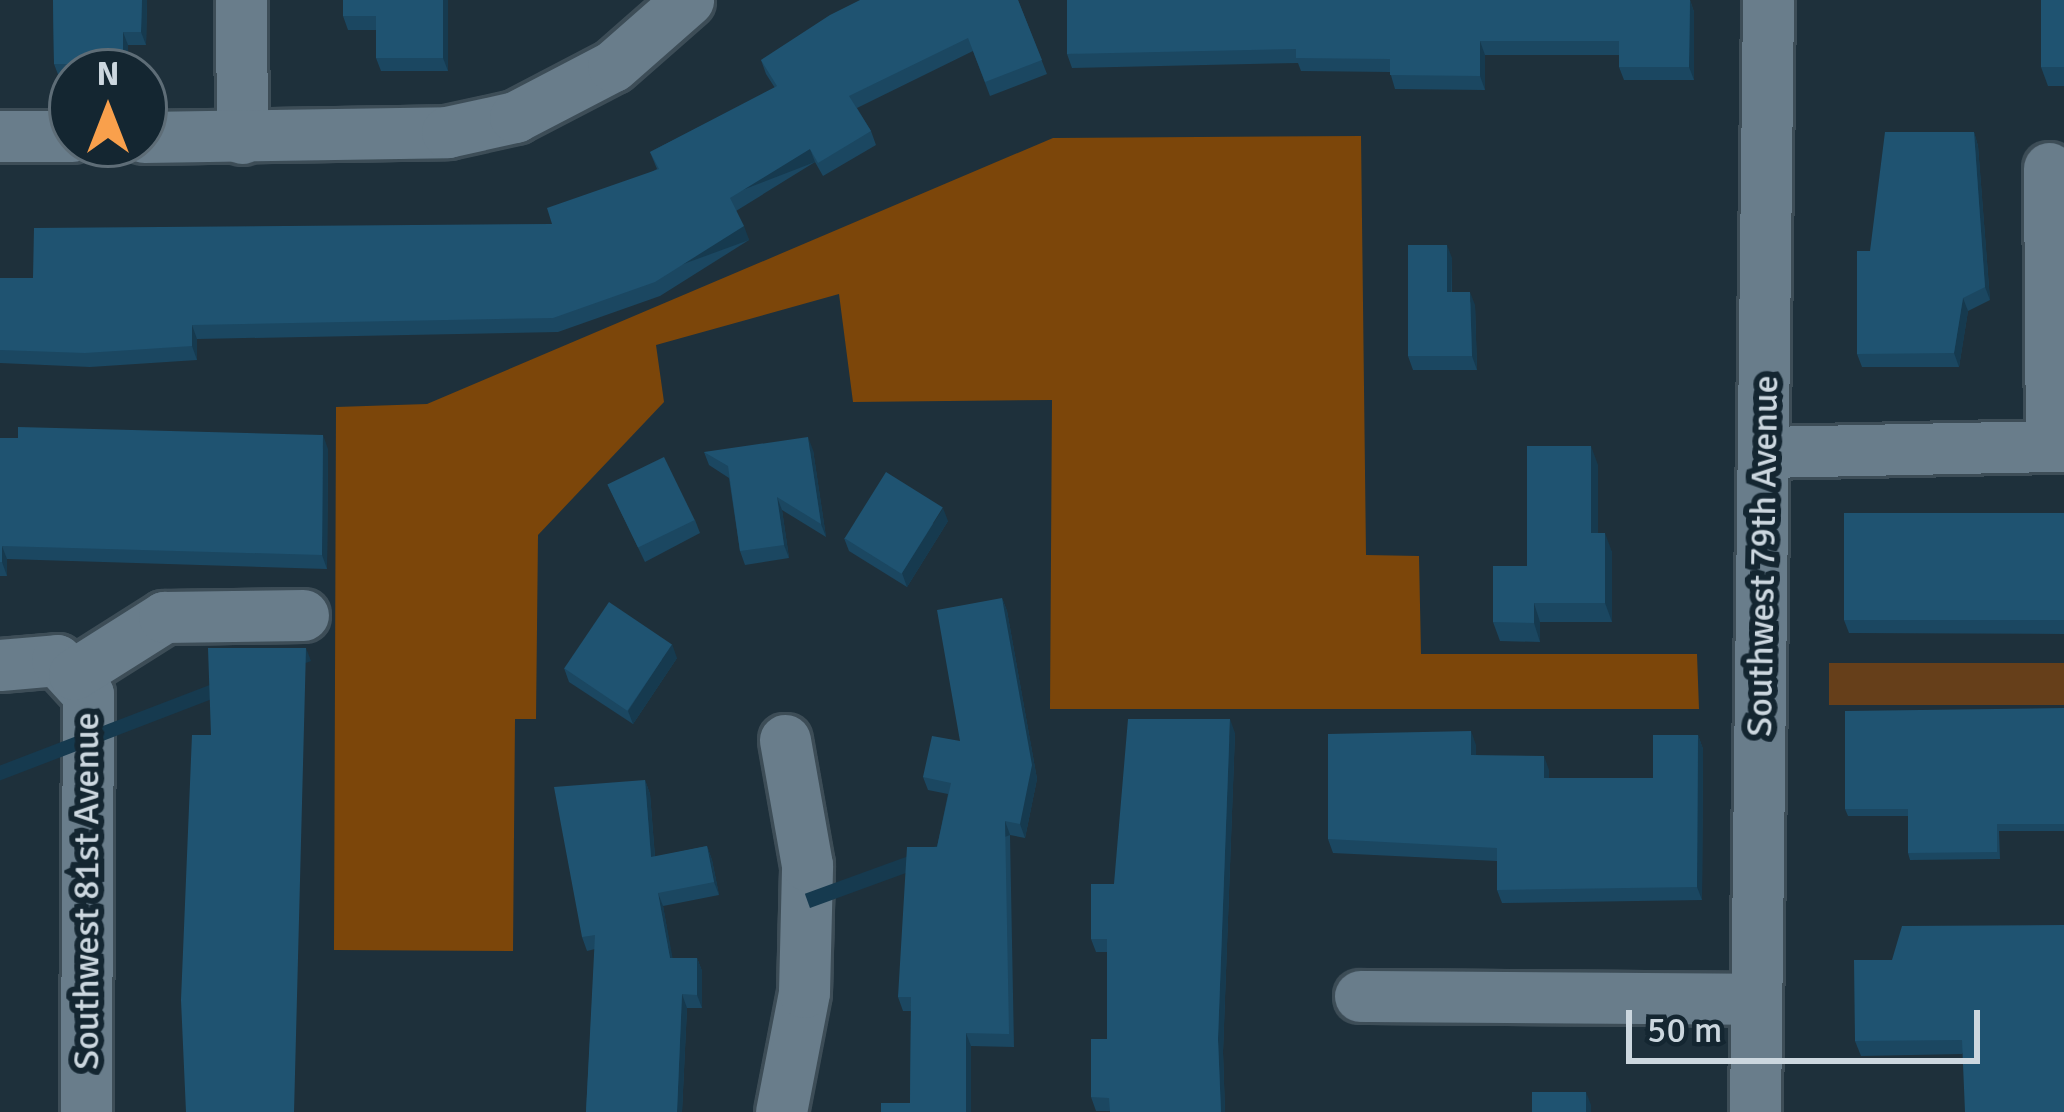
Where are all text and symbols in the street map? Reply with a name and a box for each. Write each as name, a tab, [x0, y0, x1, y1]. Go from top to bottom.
north arrow	[48, 48, 168, 168]
text: N	[97, 54, 119, 95]
street label: Southwest 79th Avenue	[1738, 375, 1788, 737]
street label: Southwest 81st Avenue	[65, 712, 109, 1070]
scale bar	[1632, 986, 1986, 1060]
text: 50 m	[1647, 1008, 1723, 1053]

